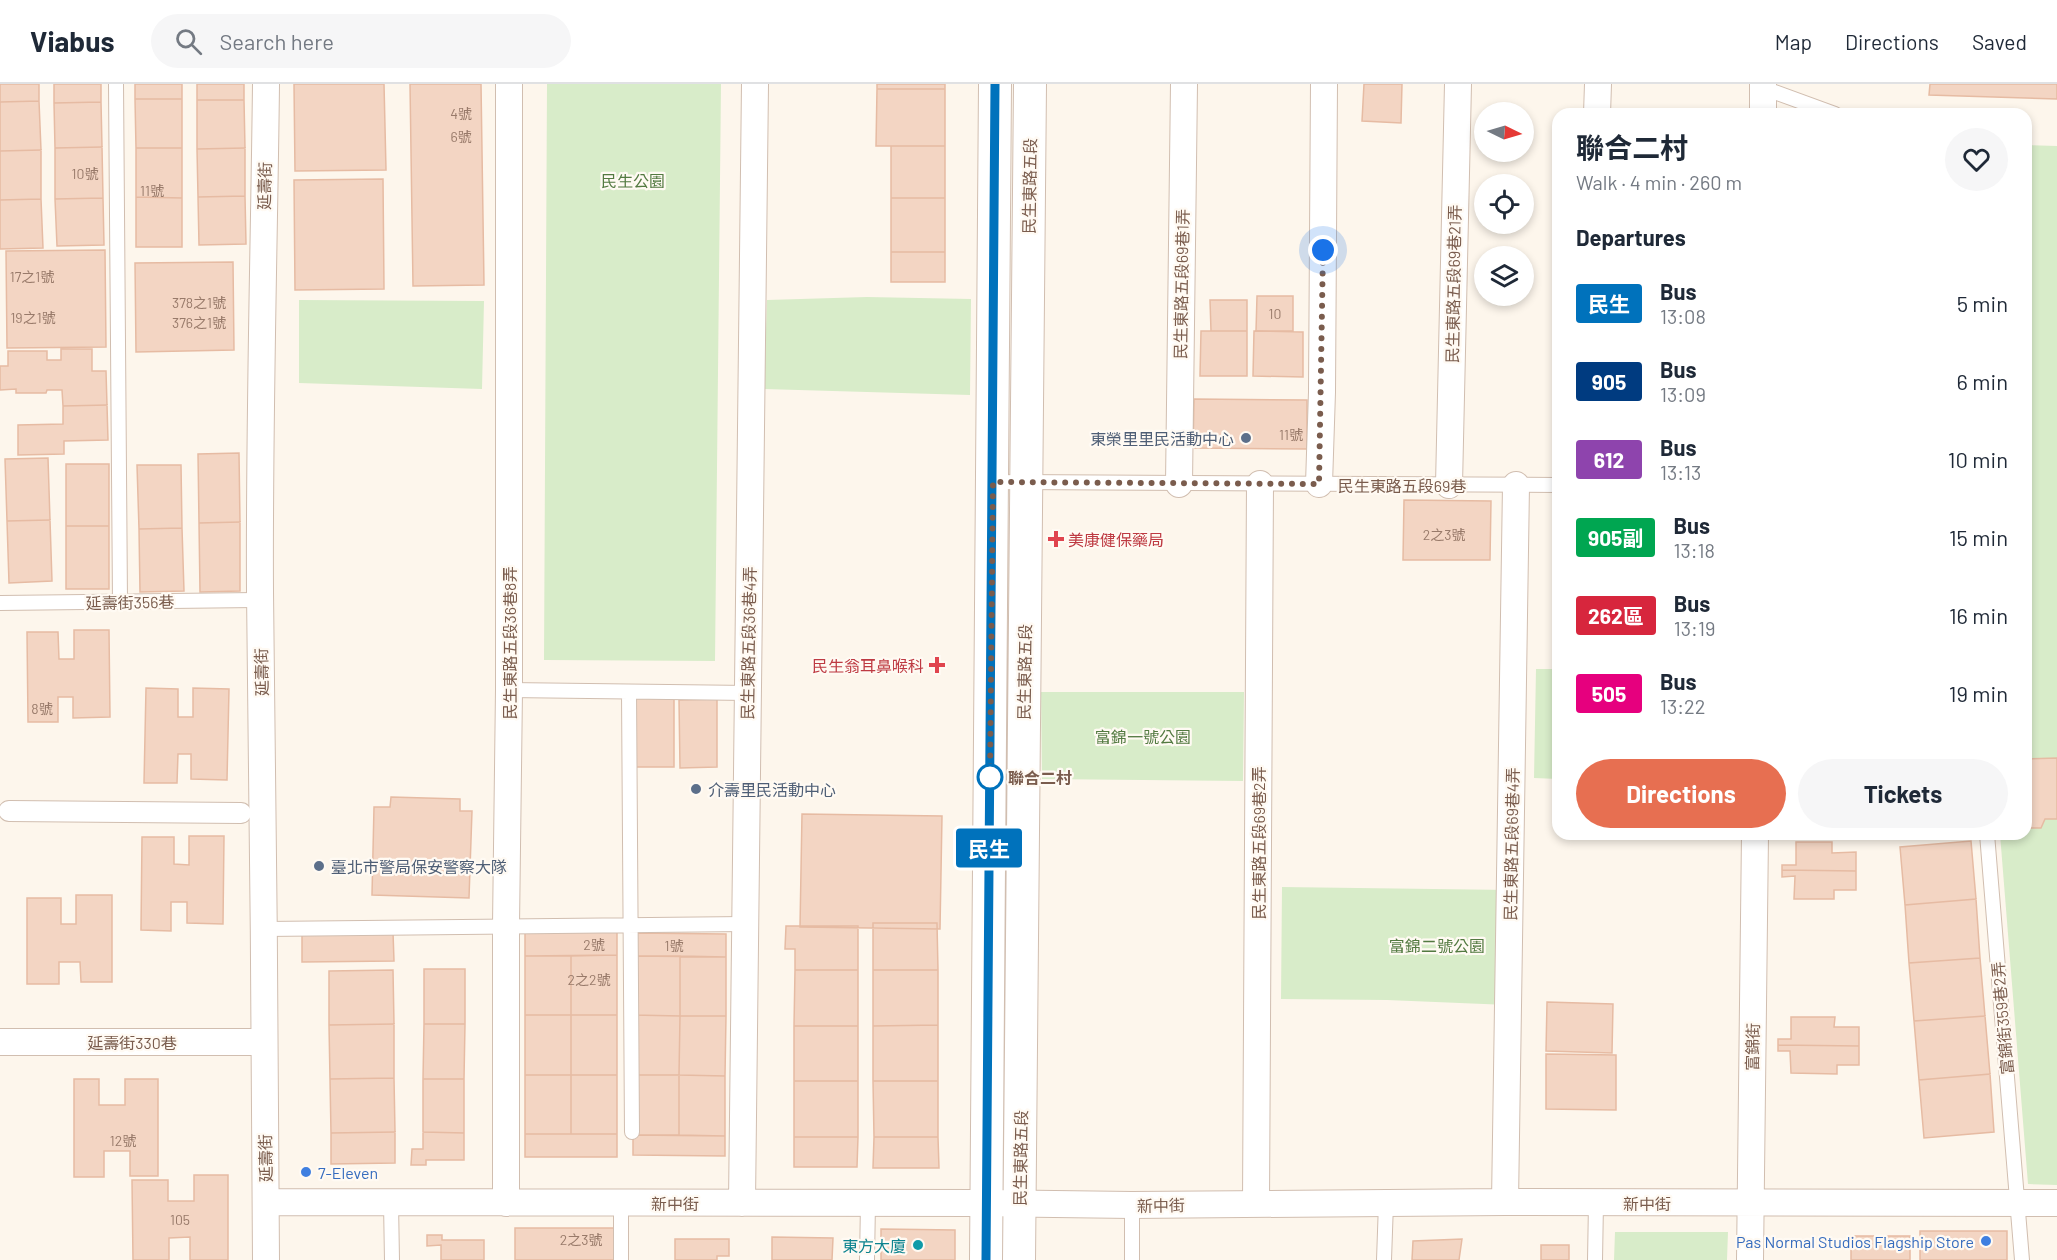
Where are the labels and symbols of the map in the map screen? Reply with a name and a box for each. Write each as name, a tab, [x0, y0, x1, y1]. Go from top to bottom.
north arrow	[1474, 102, 1534, 162]
house number: 4號	[450, 105, 472, 122]
house number: 6號	[450, 128, 472, 145]
street label: 民生東路五段	[1019, 138, 1039, 234]
street label: 延壽街	[254, 162, 274, 210]
house number: 10號	[72, 165, 98, 182]
park label: 民生公園	[601, 171, 665, 190]
house number: 11號	[140, 182, 164, 199]
street label: 民生東路五段69巷21弄	[1442, 205, 1464, 363]
street label: 民生東路五段69巷1弄	[1170, 209, 1192, 359]
your location	[1308, 235, 1338, 265]
house number: 17之1號	[10, 268, 54, 285]
house number: 378之1號	[172, 294, 226, 311]
house number: 10	[1269, 305, 1281, 322]
house number: 19之1號	[10, 309, 56, 326]
house number: 376之1號	[172, 314, 226, 331]
house number: 11號	[1279, 426, 1303, 443]
place label: 東榮里里民活動中心	[1090, 429, 1234, 448]
marker: 東榮里里民活動中心	[1239, 431, 1253, 445]
street label: 民生東路五段69巷	[1338, 476, 1466, 495]
house number: 2之3號	[1423, 526, 1465, 543]
place label: 美康健保藥局	[1068, 530, 1164, 549]
marker: 美康健保藥局	[1049, 532, 1063, 546]
street label: 民生東路五段36巷4弄	[737, 566, 759, 720]
street label: 民生東路五段36巷8弄	[500, 567, 519, 719]
street label: 延壽街356巷	[85, 592, 175, 612]
street label: 民生東路五段	[1014, 624, 1034, 720]
street label: 延壽街	[251, 648, 271, 696]
place label: 民生翁耳鼻喉科	[812, 656, 924, 675]
marker: 民生翁耳鼻喉科	[928, 656, 946, 674]
house number: 8號	[31, 700, 53, 717]
park label: 富錦一號公園	[1095, 727, 1191, 746]
marker: 聯合二村	[977, 764, 1003, 790]
street label: 民生東路五段69巷2弄	[1249, 766, 1268, 920]
street label: 民生東路五段69巷4弄	[1500, 767, 1522, 921]
place label: 聯合二村	[1008, 768, 1072, 787]
place label: 介壽里民活動中心	[708, 780, 836, 799]
marker: 介壽里民活動中心	[689, 782, 703, 796]
line badge: 民生	[962, 828, 1016, 867]
place label: 臺北市警局保安警察大隊	[331, 857, 507, 876]
marker: 臺北市警局保安警察大隊	[312, 859, 326, 873]
house number: 2號	[583, 936, 605, 953]
park label: 富錦二號公園	[1389, 936, 1485, 955]
house number: 1號	[665, 937, 683, 954]
street label: 富錦街359巷2弄	[1988, 961, 2016, 1075]
house number: 2之2號	[567, 971, 611, 988]
street label: 富錦街	[1742, 1023, 1762, 1071]
street label: 延壽街330巷	[87, 1033, 177, 1052]
street label: 民生東路五段	[1010, 1110, 1030, 1206]
house number: 12號	[110, 1132, 136, 1149]
street label: 延壽街	[255, 1134, 275, 1182]
place label: 7-Eleven	[318, 1163, 378, 1182]
marker: 7-Eleven	[299, 1165, 313, 1179]
street label: 新中街	[651, 1194, 699, 1213]
street label: 新中街	[1623, 1194, 1671, 1213]
street label: 新中街	[1137, 1195, 1185, 1215]
house number: 105	[170, 1211, 190, 1228]
house number: 2之3號	[560, 1231, 602, 1248]
place label: Pas Normal Studios Flagship Store	[1736, 1232, 1974, 1251]
marker: Pas Normal Studios Flagship Store	[1979, 1234, 1993, 1248]
place label: 東方大廈	[842, 1236, 906, 1255]
marker: 東方大廈	[911, 1238, 925, 1252]

